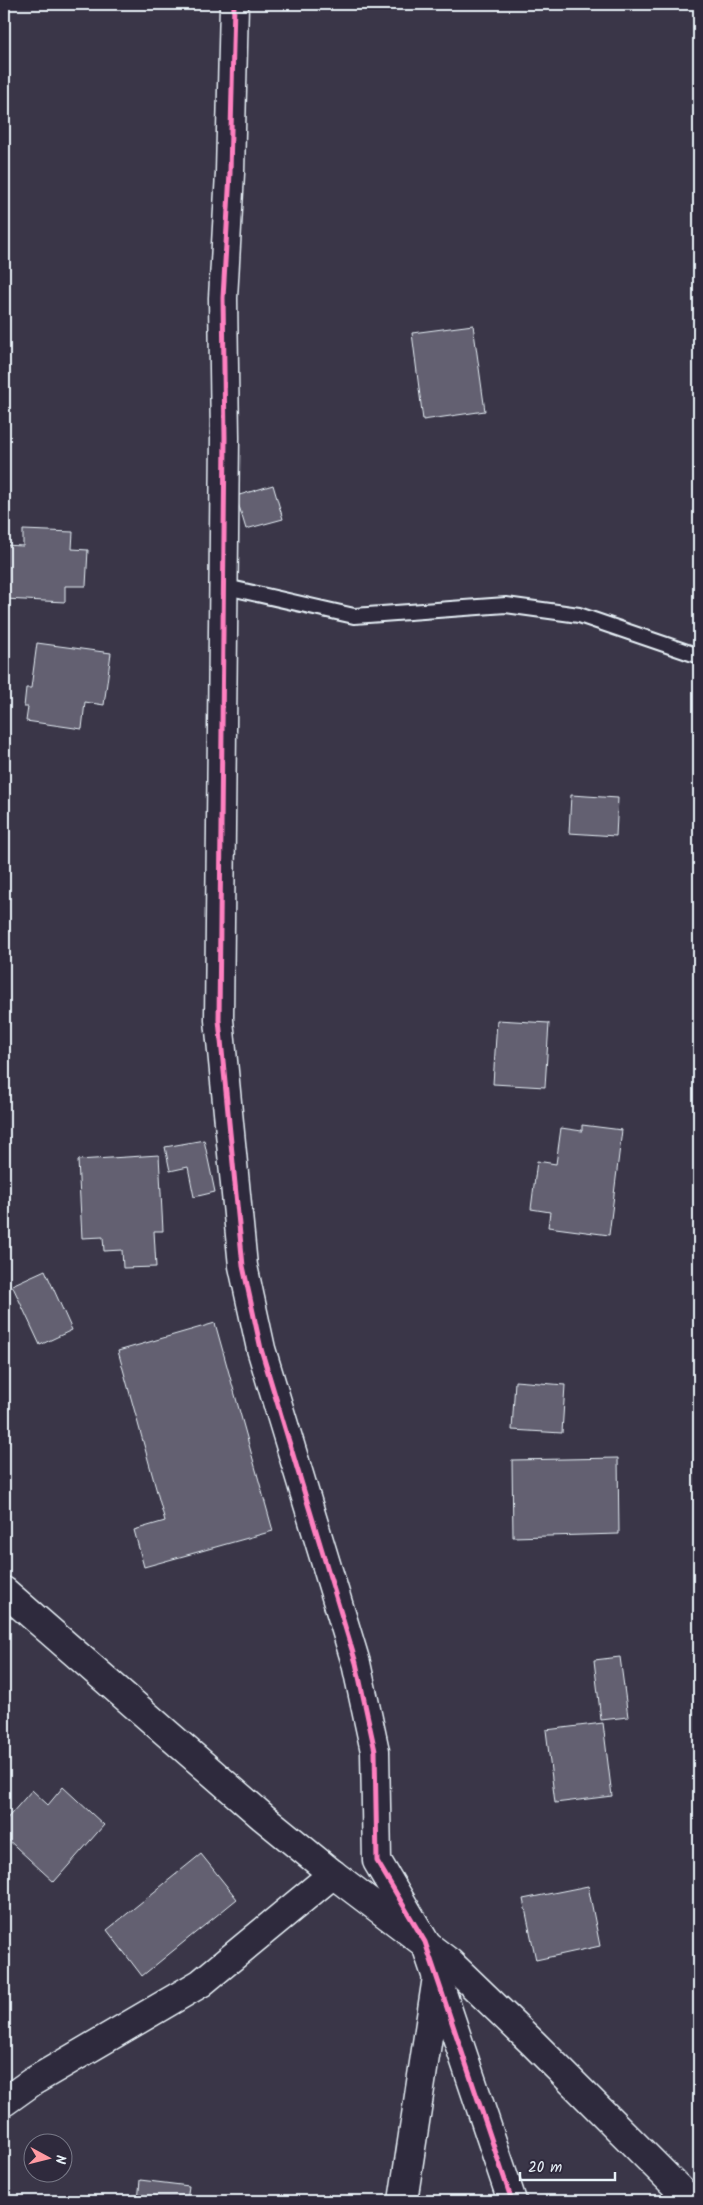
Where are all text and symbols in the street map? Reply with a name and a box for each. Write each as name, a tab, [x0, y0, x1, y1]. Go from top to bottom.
north arrow	[22, 2132, 72, 2182]
scale bar	[520, 2150, 616, 2182]
text: N	[48, 2154, 71, 2165]
text: 20 m	[528, 2156, 562, 2180]

